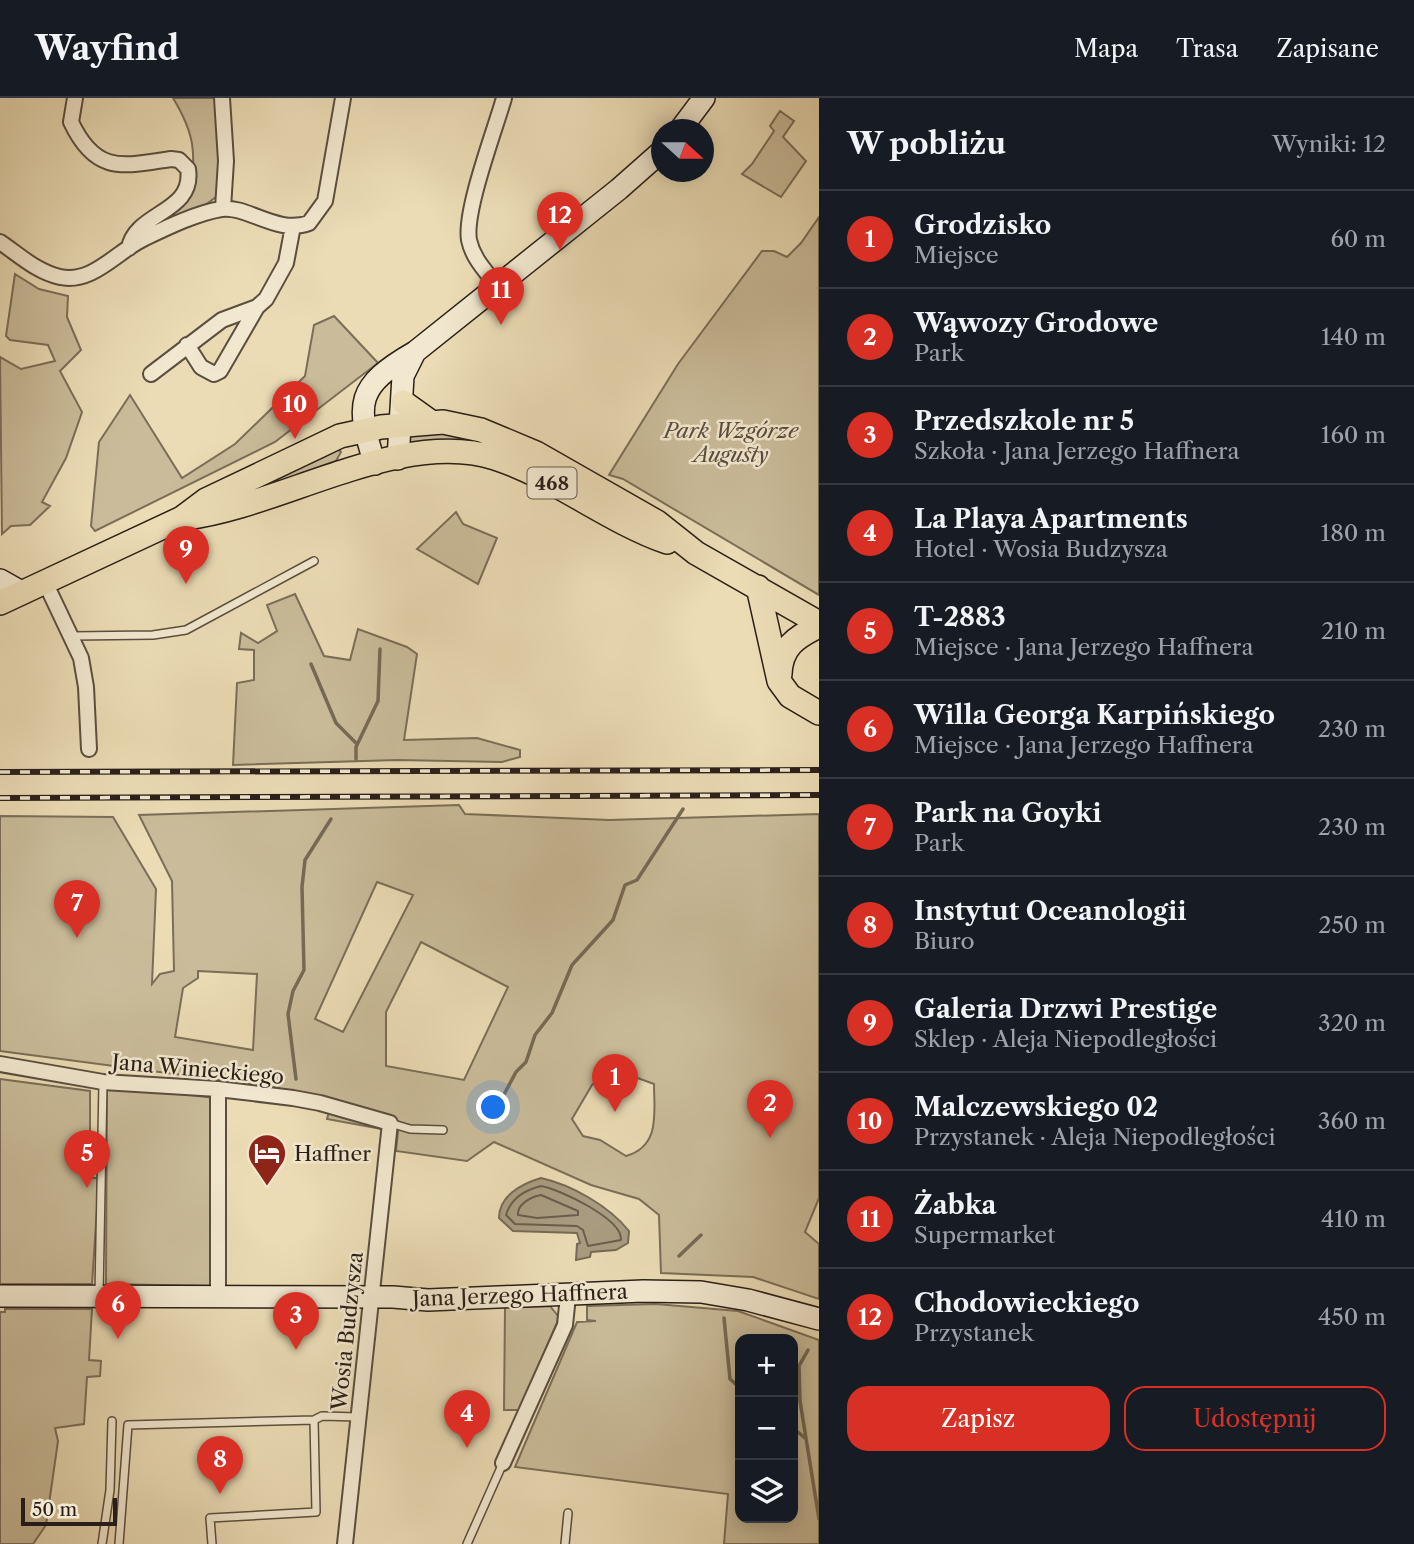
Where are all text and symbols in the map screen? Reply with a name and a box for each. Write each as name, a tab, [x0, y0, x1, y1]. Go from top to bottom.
text: Wayfind	[35, 28, 179, 69]
text: Mapa	[1074, 34, 1138, 63]
text: Trasa	[1176, 34, 1238, 63]
text: Zapisane	[1276, 34, 1379, 63]
north arrow	[651, 119, 714, 182]
text: W pobliżu	[847, 125, 1006, 162]
text: Wyniki: 12	[1272, 130, 1386, 158]
pin: 12	[537, 192, 583, 250]
text: Grodzisko	[914, 209, 1051, 241]
text: 1	[865, 225, 875, 253]
text: 60 m	[1330, 225, 1386, 253]
text: Miejsce	[914, 241, 999, 269]
pin: 11	[478, 267, 524, 325]
text: Wąwozy Grodowe	[914, 307, 1158, 339]
text: 2	[863, 323, 877, 351]
text: 140 m	[1321, 323, 1386, 351]
text: Park	[914, 339, 964, 367]
pin: 10	[272, 381, 318, 439]
text: Przedszkole nr 5	[914, 405, 1134, 437]
park label: Park Wzgórze Augusty	[662, 418, 799, 467]
text: 3	[864, 421, 877, 449]
text: 160 m	[1321, 421, 1386, 449]
text: Szkoła · Jana Jerzego Haffnera	[914, 437, 1240, 465]
road number: 468	[528, 468, 576, 498]
text: La Playa Apartments	[914, 503, 1188, 535]
text: 4	[863, 519, 877, 547]
text: 180 m	[1321, 519, 1386, 547]
pin: 9	[163, 526, 209, 584]
text: Hotel · Wosia Budzysza	[914, 535, 1168, 563]
text: T-2883	[914, 601, 1006, 633]
text: 5	[864, 617, 876, 645]
text: 210 m	[1321, 617, 1386, 645]
text: Miejsce · Jana Jerzego Haffnera	[914, 633, 1254, 661]
text: Willa Georga Karpińskiego	[914, 699, 1275, 731]
text: 6	[863, 715, 877, 743]
text: 230 m	[1318, 715, 1386, 743]
text: Miejsce · Jana Jerzego Haffnera	[914, 731, 1254, 759]
text: Park na Goyki	[914, 797, 1102, 829]
text: 7	[864, 813, 876, 841]
text: 230 m	[1318, 813, 1386, 841]
text: Park	[914, 829, 964, 857]
pin: 7	[54, 880, 100, 938]
text: Instytut Oceanologii	[914, 895, 1187, 927]
text: 8	[863, 911, 877, 939]
text: 250 m	[1318, 911, 1386, 939]
text: Biuro	[914, 927, 975, 955]
text: Galeria Drzwi Prestige	[914, 993, 1217, 1025]
text: 9	[863, 1009, 877, 1037]
text: 320 m	[1318, 1009, 1386, 1037]
text: Sklep · Aleja Niepodległości	[914, 1025, 1217, 1053]
street label: Jana Winieckiego	[108, 1049, 285, 1089]
pin: 1	[592, 1054, 638, 1112]
pin: 2	[747, 1080, 793, 1138]
your location	[476, 1090, 510, 1124]
text: Malczewskiego 02	[914, 1091, 1158, 1123]
text: 10	[858, 1107, 882, 1135]
text: 360 m	[1318, 1107, 1386, 1135]
text: Przystanek · Aleja Niepodległości	[914, 1123, 1275, 1151]
pin: 5	[64, 1130, 110, 1188]
hotel icon: Haffner	[246, 1132, 288, 1187]
place label: Haffner	[294, 1141, 371, 1166]
text: Żabka	[914, 1189, 997, 1221]
text: 11	[860, 1205, 880, 1233]
text: 410 m	[1321, 1205, 1386, 1233]
text: Supermarket	[914, 1221, 1055, 1249]
street label: Wosia Budzysza	[326, 1249, 368, 1413]
street label: Jana Jerzego Haffnera	[409, 1279, 629, 1311]
pin: 6	[95, 1281, 141, 1339]
text: Chodowieckiego	[914, 1287, 1140, 1319]
pin: 3	[273, 1292, 319, 1350]
text: 12	[858, 1303, 882, 1331]
text: 450 m	[1318, 1303, 1386, 1331]
text: Przystanek	[914, 1319, 1034, 1347]
map controls	[735, 1334, 798, 1523]
button: +	[735, 1334, 798, 1397]
button: Zapisz	[847, 1386, 1110, 1451]
button: Udostępnij	[1124, 1386, 1386, 1451]
pin: 4	[444, 1390, 490, 1448]
button: −	[735, 1397, 798, 1460]
pin: 8	[197, 1436, 243, 1494]
button: layers	[735, 1460, 798, 1523]
scale bar	[21, 1495, 117, 1527]
text: 50 m	[32, 1498, 77, 1521]

